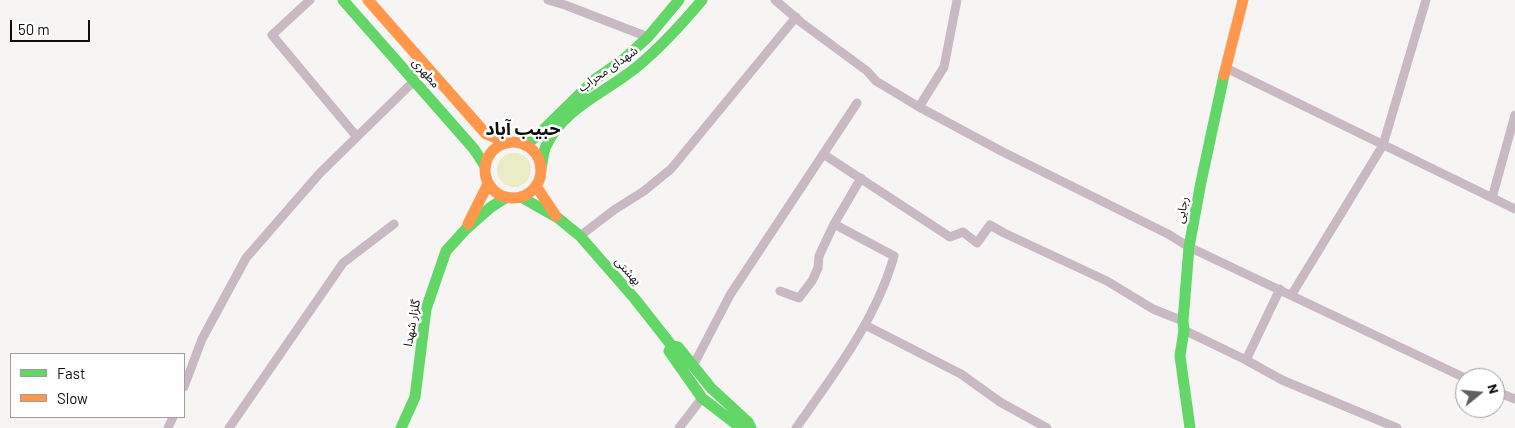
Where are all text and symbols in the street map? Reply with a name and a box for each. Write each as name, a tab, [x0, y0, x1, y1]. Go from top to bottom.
scale bar	[12, 10, 92, 42]
text: 50 m	[18, 20, 50, 38]
street label: شهدای محراب	[575, 43, 641, 95]
street label: مطهری	[409, 55, 443, 91]
district label: حبیب آباد	[485, 118, 561, 140]
street label: رجایی	[1173, 196, 1191, 224]
street label: بهشتی	[612, 254, 644, 288]
street label: گلزار شهدا	[401, 298, 423, 348]
legend	[10, 353, 185, 418]
text: Fast	[57, 364, 85, 382]
north arrow	[1455, 368, 1505, 418]
text: N	[1484, 382, 1503, 396]
text: Slow	[57, 389, 88, 407]

